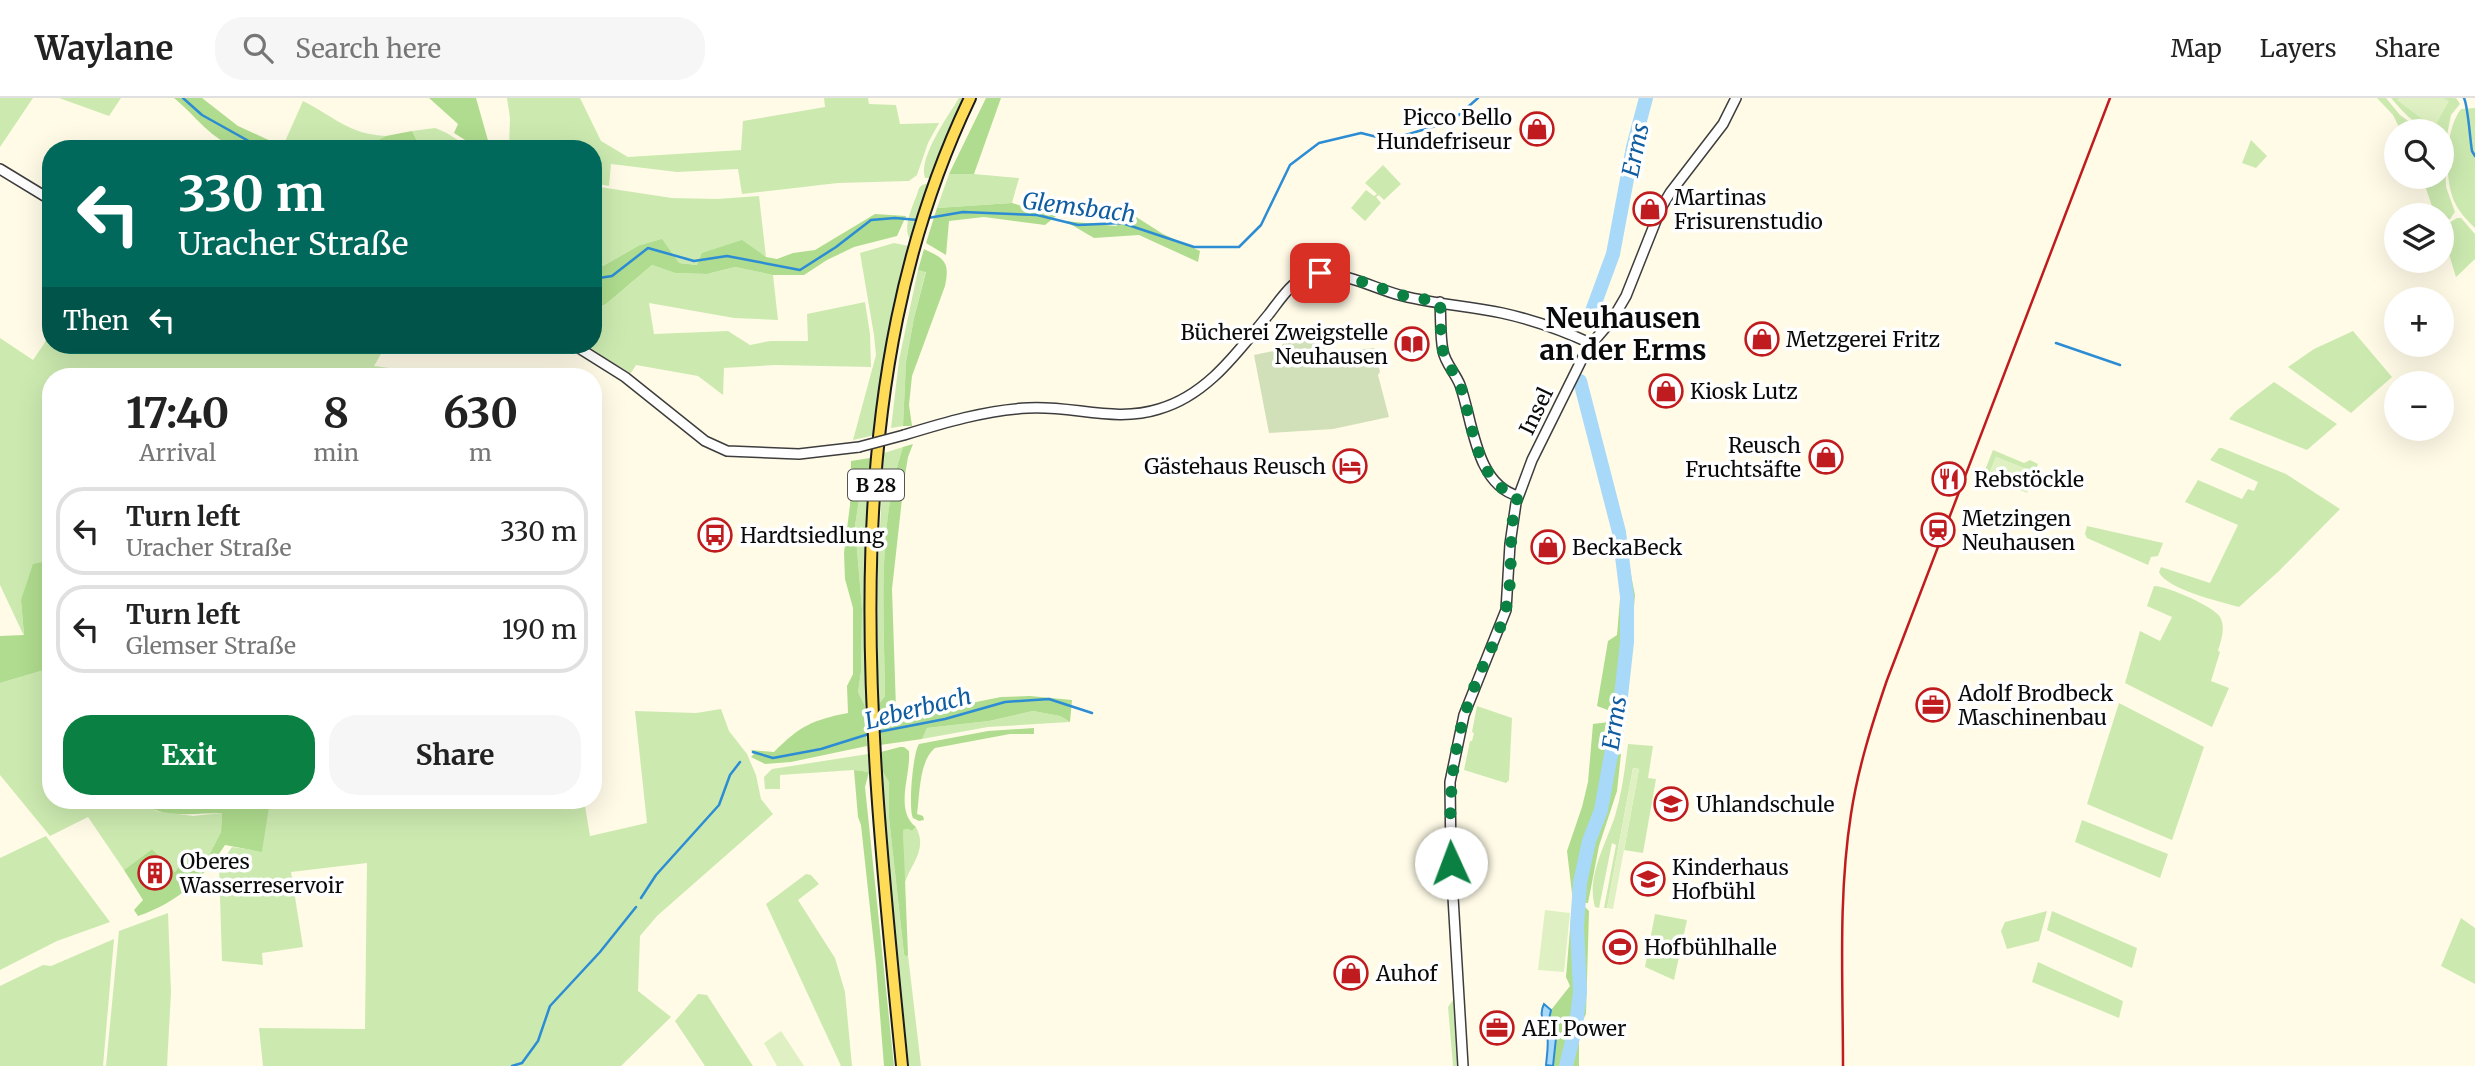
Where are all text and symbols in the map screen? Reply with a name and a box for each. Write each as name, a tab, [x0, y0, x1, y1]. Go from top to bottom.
search box	[215, 17, 705, 80]
text: Waylane	[35, 28, 173, 69]
icon: search	[239, 29, 277, 67]
text: Search here	[295, 32, 441, 65]
text: Map	[2171, 33, 2222, 64]
text: Layers	[2260, 33, 2336, 64]
text: Share	[2374, 33, 2440, 64]
place label: Picco Bello Hundefriseur	[1377, 104, 1512, 155]
shop icon: Picco Bello Hundefriseur	[1518, 110, 1556, 148]
map controls	[2384, 119, 2454, 441]
button: search	[2384, 119, 2454, 189]
water label: Erms	[1615, 121, 1655, 179]
text: 330 m	[178, 163, 325, 224]
icon: left	[63, 168, 154, 259]
place label: Martinas Frisurenstudio	[1674, 184, 1823, 235]
water label: Glemsbach	[1021, 186, 1137, 228]
shop icon: Martinas Frisurenstudio	[1631, 190, 1669, 228]
button: layers	[2384, 203, 2454, 273]
text: Uracher Straße	[178, 224, 408, 264]
pin	[1290, 243, 1350, 303]
icon: arrive	[1301, 254, 1339, 292]
button: +	[2384, 287, 2454, 357]
district label: Neuhausen an der Erms	[1539, 300, 1707, 368]
icon: left	[143, 301, 181, 339]
text: Then	[63, 304, 129, 337]
place label: Bücherei Zweigstelle Neuhausen	[1181, 319, 1388, 370]
shop icon: Metzgerei Fritz	[1743, 320, 1781, 358]
library icon: Bücherei Zweigstelle Neuhausen	[1393, 325, 1431, 363]
place label: Metzgerei Fritz	[1786, 326, 1940, 353]
button: −	[2384, 371, 2454, 441]
shop icon: Kiosk Lutz	[1647, 372, 1685, 410]
place label: Kiosk Lutz	[1690, 378, 1798, 405]
street label: Insel	[1513, 383, 1559, 439]
text: 17:40	[126, 387, 229, 439]
text: 8	[323, 387, 349, 439]
text: 630	[443, 387, 518, 439]
place label: Reusch Fruchtsäfte	[1685, 432, 1801, 483]
text: Arrival	[139, 438, 216, 467]
text: min	[313, 438, 359, 467]
text: m	[469, 438, 492, 467]
shop icon: Reusch Fruchtsäfte	[1807, 438, 1845, 476]
hotel icon: Gästehaus Reusch	[1331, 447, 1369, 485]
place label: Gästehaus Reusch	[1144, 453, 1326, 480]
restaurant icon: Rebstöckle	[1930, 460, 1968, 498]
place label: Rebstöckle	[1974, 466, 2084, 493]
road number: B 28	[848, 470, 904, 500]
text: Turn left	[126, 500, 240, 533]
place label: Metzingen Neuhausen	[1962, 505, 2075, 556]
station icon: Metzingen Neuhausen	[1919, 511, 1957, 549]
icon: left	[67, 512, 105, 550]
text: 330 m	[500, 515, 577, 548]
bus stop icon: Hardtsiedlung	[696, 516, 734, 554]
place label: Hardtsiedlung	[740, 522, 885, 549]
shop icon: BeckaBeck	[1529, 528, 1567, 566]
text: Uracher Straße	[126, 533, 292, 562]
place label: BeckaBeck	[1572, 534, 1683, 561]
text: Turn left	[126, 598, 240, 631]
icon: left	[67, 610, 105, 648]
text: 190 m	[502, 613, 577, 646]
text: Glemser Straße	[126, 631, 296, 660]
place label: Adolf Brodbeck Maschinenbau	[1957, 680, 2114, 731]
water label: Leberbach	[862, 681, 974, 735]
office icon: Adolf Brodbeck Maschinenbau	[1914, 686, 1952, 724]
water label: Erms	[1595, 694, 1633, 752]
button: Exit	[63, 715, 315, 795]
button: Share	[329, 715, 581, 795]
school or university icon: Uhlandschule	[1652, 785, 1690, 823]
place label: Uhlandschule	[1696, 791, 1834, 818]
position arrow	[1414, 826, 1488, 900]
place label: Oberes Wasserreservoir	[179, 848, 344, 899]
building icon: Oberes Wasserreservoir	[136, 854, 174, 892]
place label: Kinderhaus Hofbühl	[1672, 854, 1789, 905]
school or university icon: Kinderhaus Hofbühl	[1629, 860, 1667, 898]
sports icon: Hofbühlhalle	[1601, 928, 1639, 966]
place label: Hofbühlhalle	[1644, 934, 1777, 961]
shop icon: Auhof	[1332, 954, 1370, 992]
place label: Auhof	[1375, 960, 1438, 987]
office icon: AEI Power	[1478, 1009, 1516, 1047]
place label: AEI Power	[1521, 1015, 1626, 1042]

